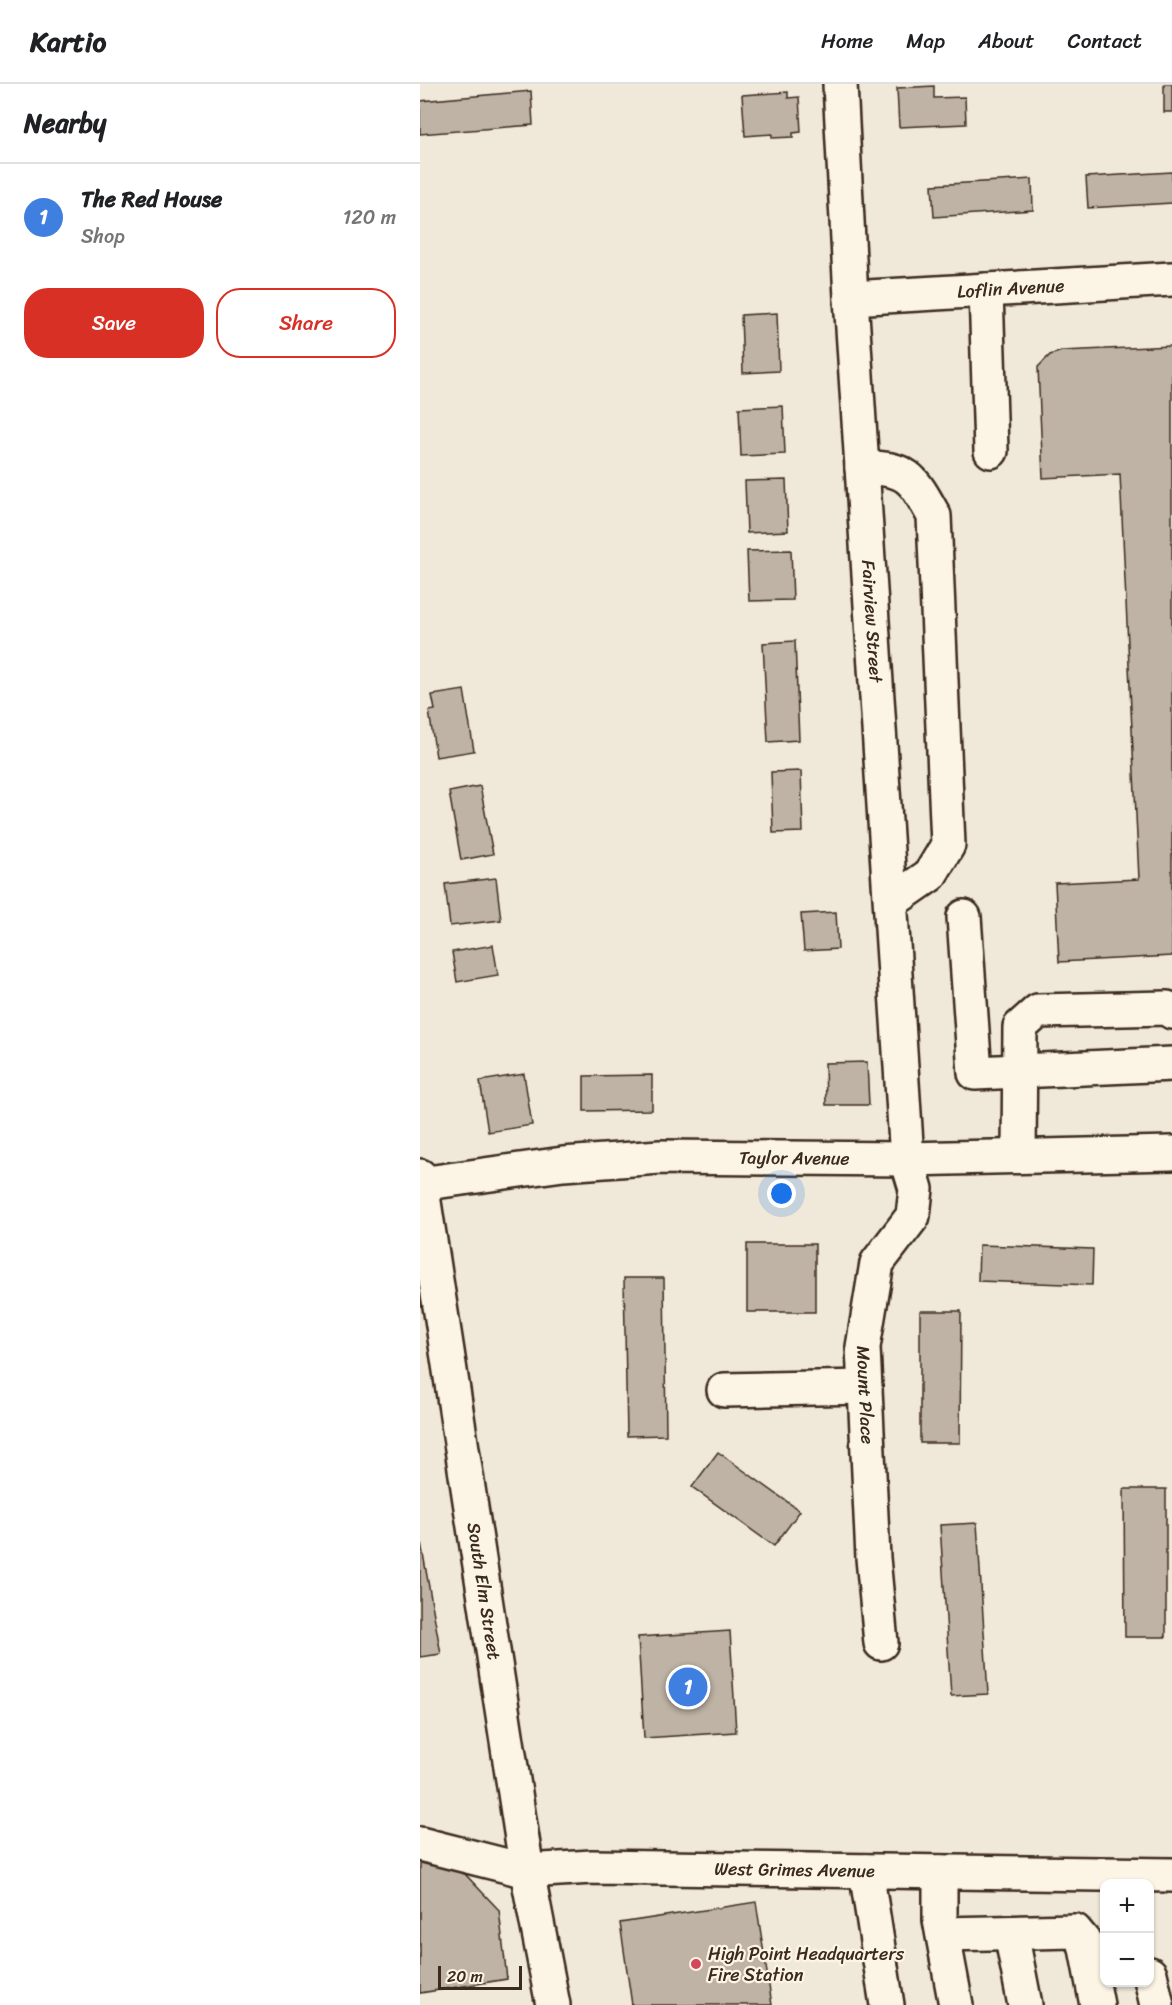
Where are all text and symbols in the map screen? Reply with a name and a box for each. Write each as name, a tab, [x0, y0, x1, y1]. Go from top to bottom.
text: Kartio	[30, 17, 106, 66]
text: Home	[821, 22, 873, 60]
text: Map	[906, 22, 945, 60]
text: About	[978, 22, 1035, 60]
text: Contact	[1068, 22, 1142, 60]
text: Nearby	[24, 100, 106, 146]
text: The Red House	[81, 180, 222, 219]
text: 1	[39, 200, 48, 235]
text: 120 m	[343, 200, 396, 235]
text: Shop	[81, 219, 125, 254]
street label: Loflin Avenue	[956, 269, 1065, 308]
button: Save	[24, 288, 204, 358]
button: Share	[216, 288, 396, 358]
street label: Fairview Street	[852, 559, 892, 684]
street label: Taylor Avenue	[739, 1142, 850, 1175]
your location	[767, 1179, 796, 1208]
street label: Mount Place	[847, 1345, 884, 1445]
street label: South Elm Street	[458, 1520, 510, 1662]
pin: 1	[668, 1664, 708, 1710]
street label: West Grimes Avenue	[714, 1853, 875, 1887]
map controls	[1100, 1879, 1154, 1987]
button: +	[1100, 1879, 1154, 1933]
button: −	[1100, 1933, 1154, 1987]
place label: High Point Headquarters Fire Station	[708, 1938, 905, 1991]
marker: High Point Headquarters Fire Station	[689, 1957, 703, 1971]
text: 20 m	[447, 1962, 483, 1991]
scale bar	[438, 1963, 522, 1990]

